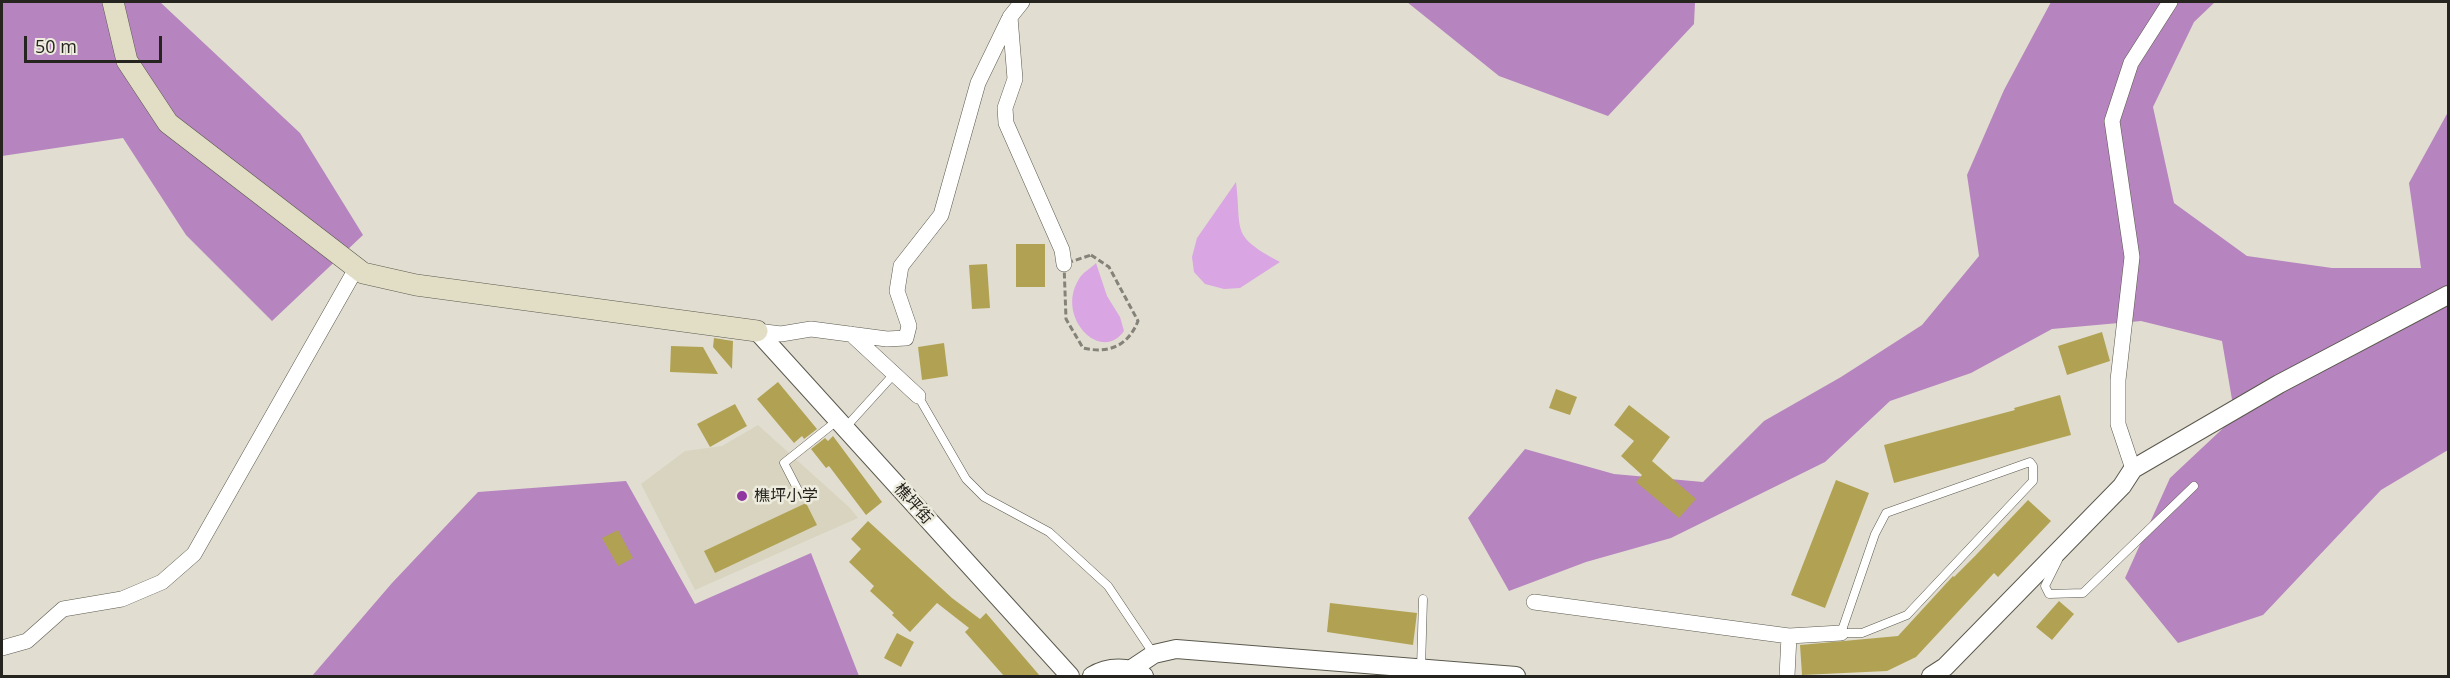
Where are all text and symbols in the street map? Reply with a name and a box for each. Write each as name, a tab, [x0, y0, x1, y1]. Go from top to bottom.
scale bar	[27, 24, 165, 62]
text: 50 m	[35, 34, 77, 58]
street label: 樵坪街	[890, 480, 936, 528]
place label: 樵坪小学	[754, 486, 818, 506]
marker: 樵坪小学	[735, 489, 749, 503]

